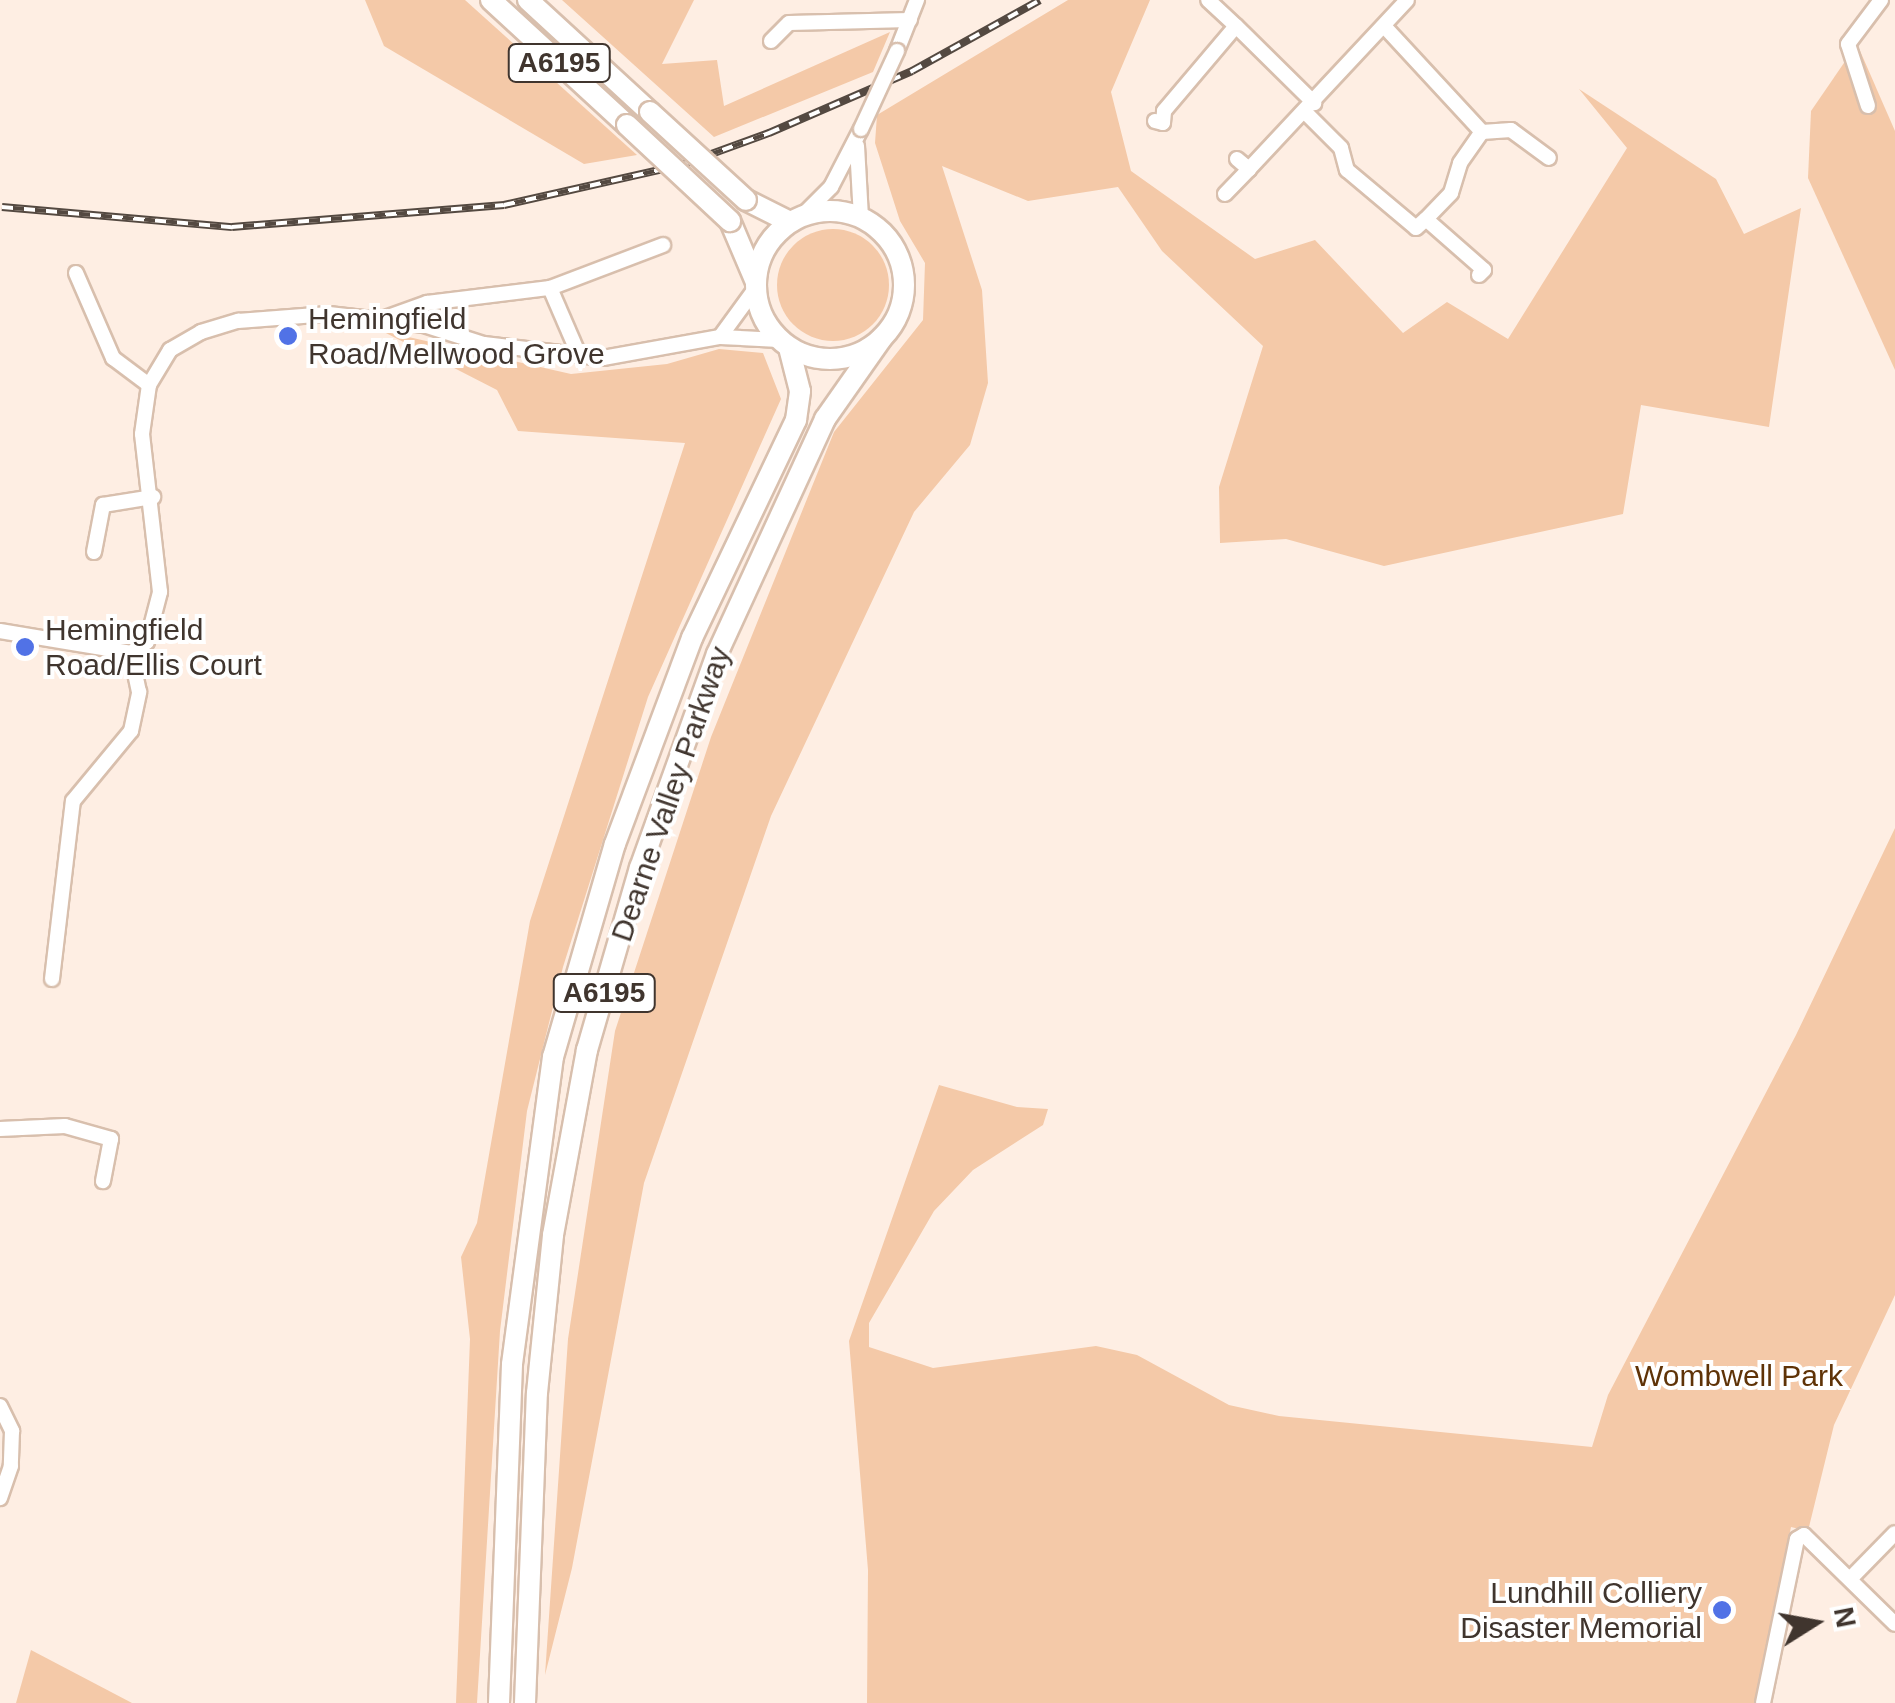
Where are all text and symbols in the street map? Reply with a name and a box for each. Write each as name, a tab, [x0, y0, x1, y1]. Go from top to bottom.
road number: A6195	[506, 40, 612, 86]
place label: Hemingfield Road/Mellwood Grove	[308, 301, 605, 372]
marker: Hemingfield Road/Mellwood Grove	[277, 325, 299, 347]
place label: Hemingfield Road/Ellis Court	[45, 612, 262, 682]
marker: Hemingfield Road/Ellis Court	[14, 636, 36, 658]
street label: Dearne Valley Parkway	[604, 642, 738, 946]
road number: A6195	[552, 970, 656, 1016]
park label: Wombwell Park	[1635, 1358, 1843, 1394]
north arrow	[1765, 1573, 1865, 1673]
place label: Lundhill Colliery Disaster Memorial	[1460, 1575, 1702, 1646]
marker: Lundhill Colliery Disaster Memorial	[1711, 1599, 1733, 1621]
text: N	[1828, 1604, 1862, 1630]

